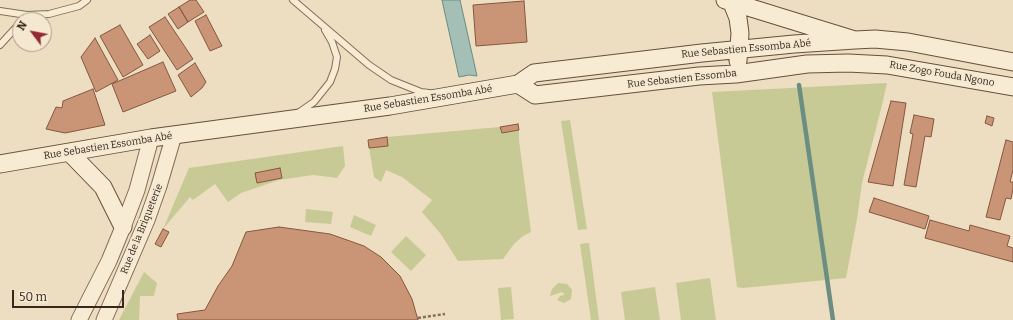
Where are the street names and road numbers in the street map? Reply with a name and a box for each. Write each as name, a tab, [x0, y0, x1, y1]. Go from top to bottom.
street label: Rue Sebastien Essomba Abé	[681, 37, 811, 61]
street label: Rue Zogo Fouda Ngono	[889, 59, 995, 89]
street label: Rue Sebastien Essomba	[627, 67, 737, 91]
street label: Rue Sebastien Essomba Abé	[363, 83, 493, 115]
street label: Rue Sebastien Essomba Abé	[43, 130, 173, 162]
street label: Rue de la Briqueterie	[118, 182, 166, 276]

